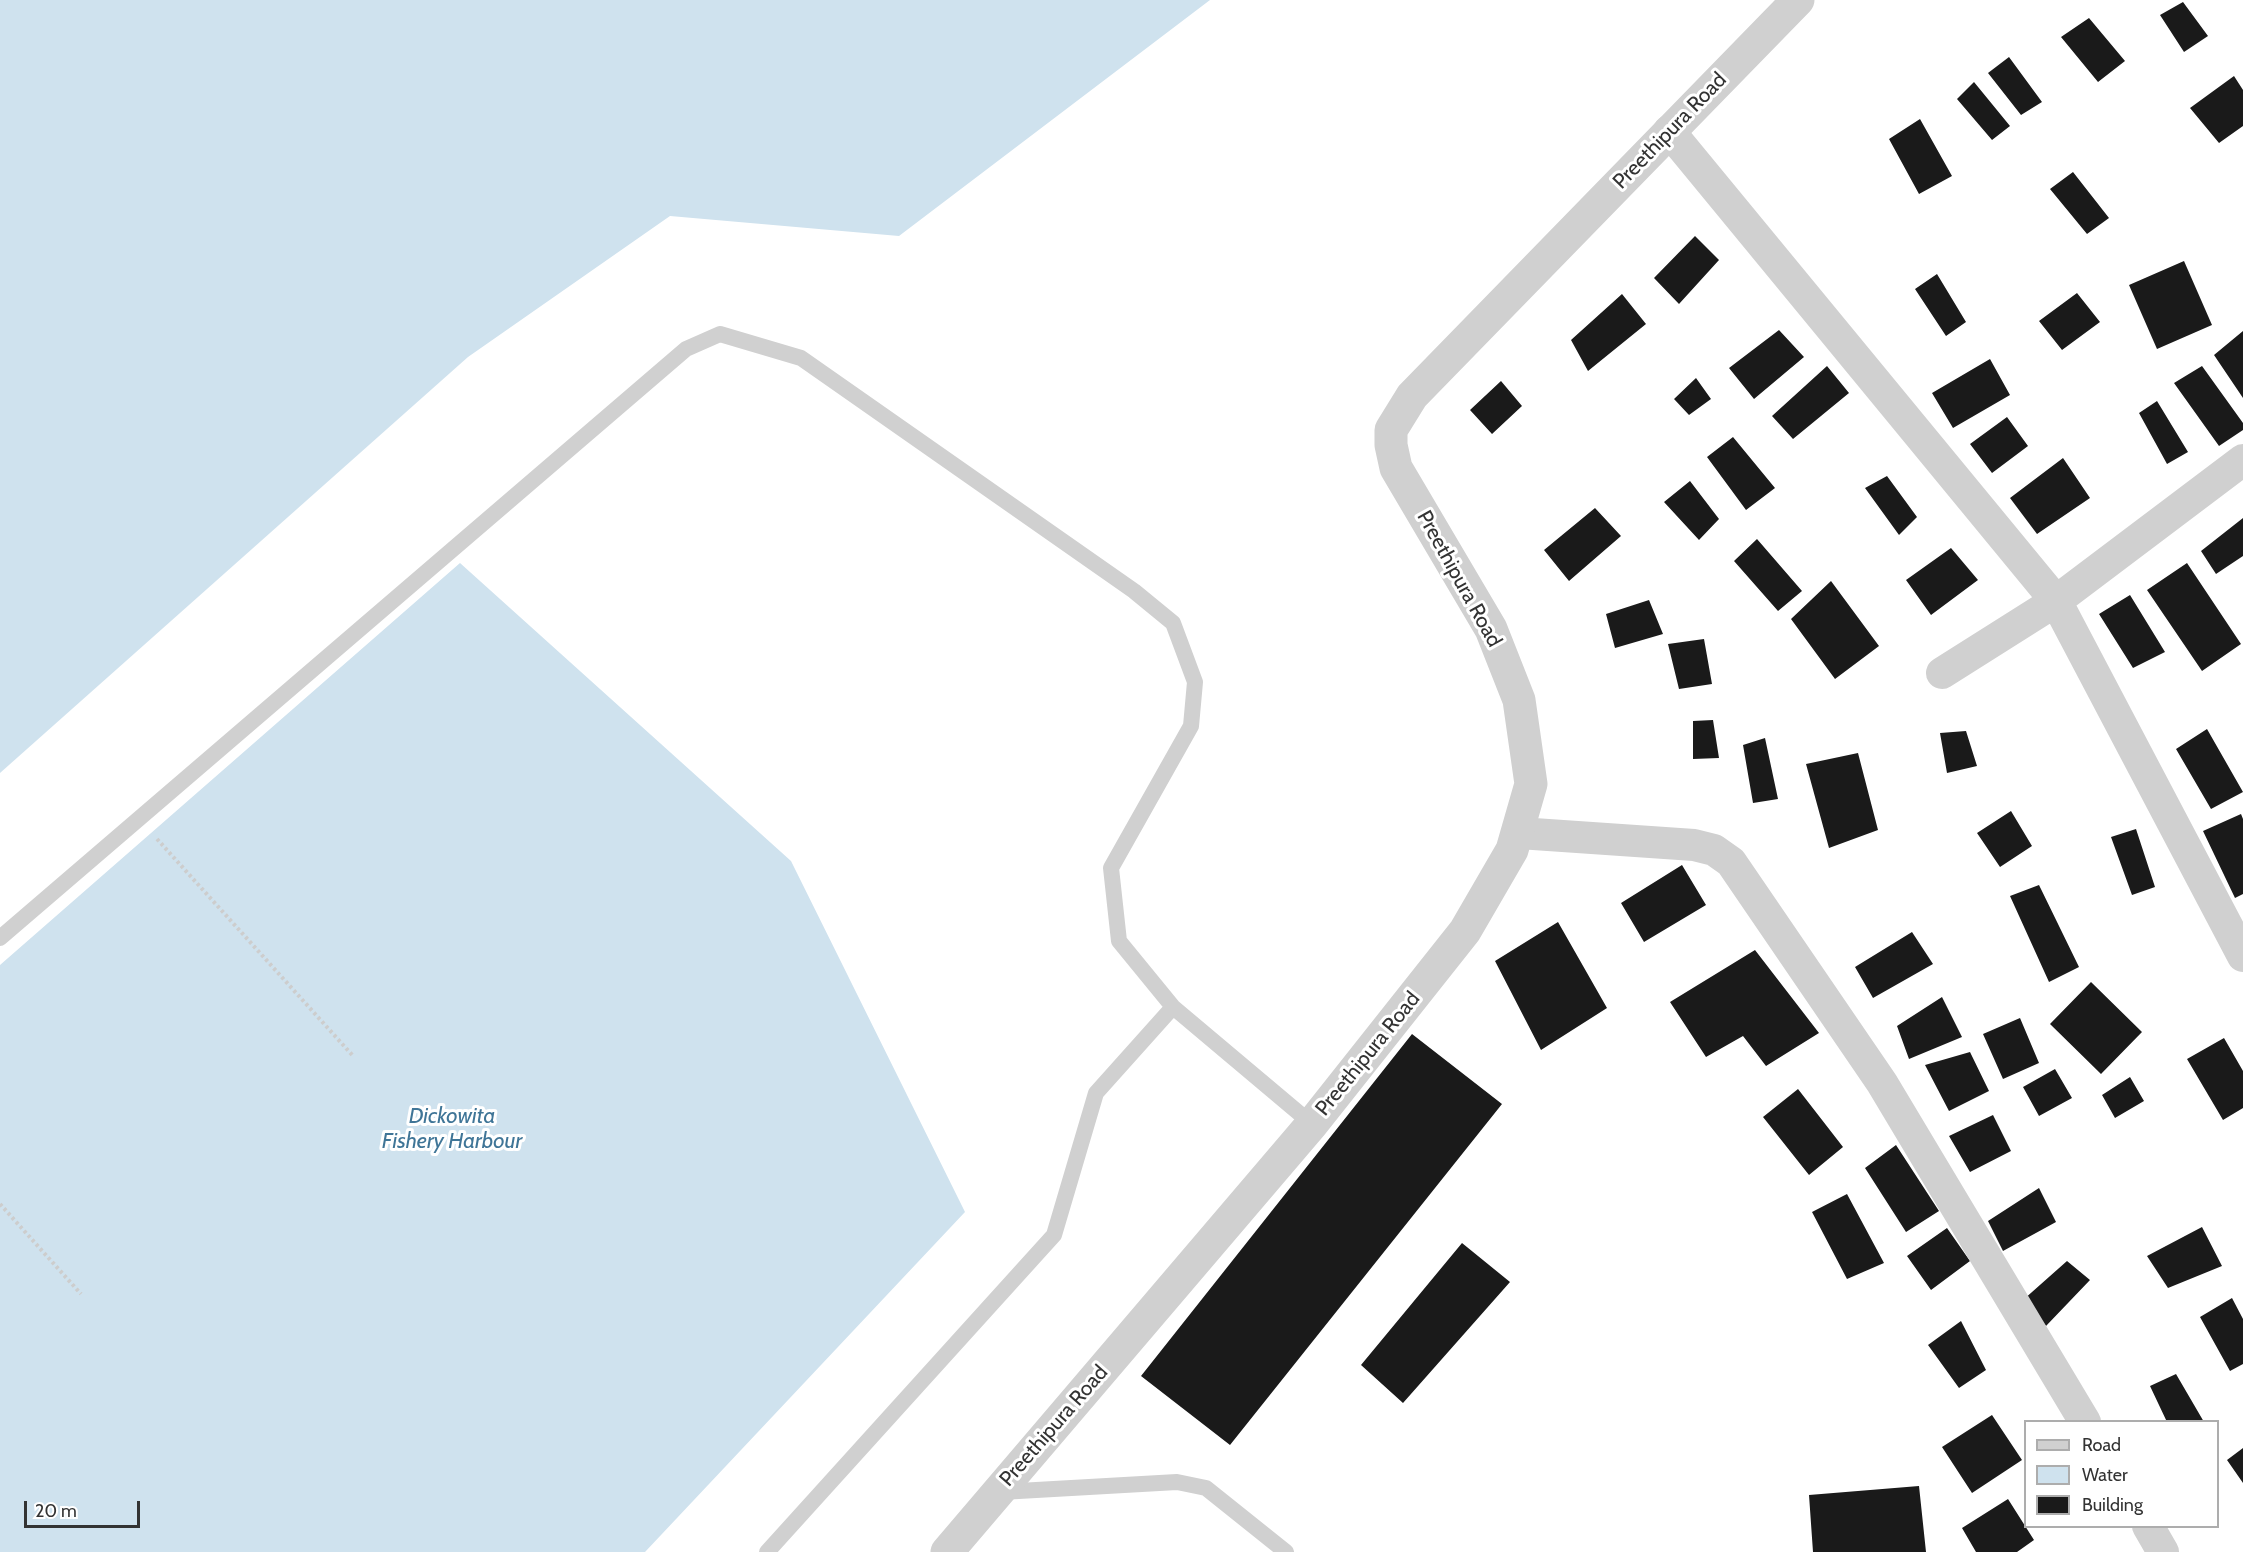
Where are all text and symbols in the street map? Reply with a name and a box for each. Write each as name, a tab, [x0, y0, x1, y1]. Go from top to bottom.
street label: Preethipura Road	[1608, 68, 1732, 194]
street label: Preethipura Road	[1411, 506, 1507, 652]
street label: Preethipura Road	[1310, 987, 1426, 1121]
water label: Dickowita Fishery Harbour	[382, 1104, 522, 1156]
street label: Preethipura Road	[995, 1360, 1113, 1492]
legend	[2024, 1420, 2219, 1528]
text: Road	[2082, 1434, 2121, 1456]
text: Water	[2082, 1464, 2128, 1486]
scale bar	[27, 1489, 142, 1527]
text: Building	[2082, 1494, 2143, 1516]
text: 20 m	[35, 1500, 77, 1522]

